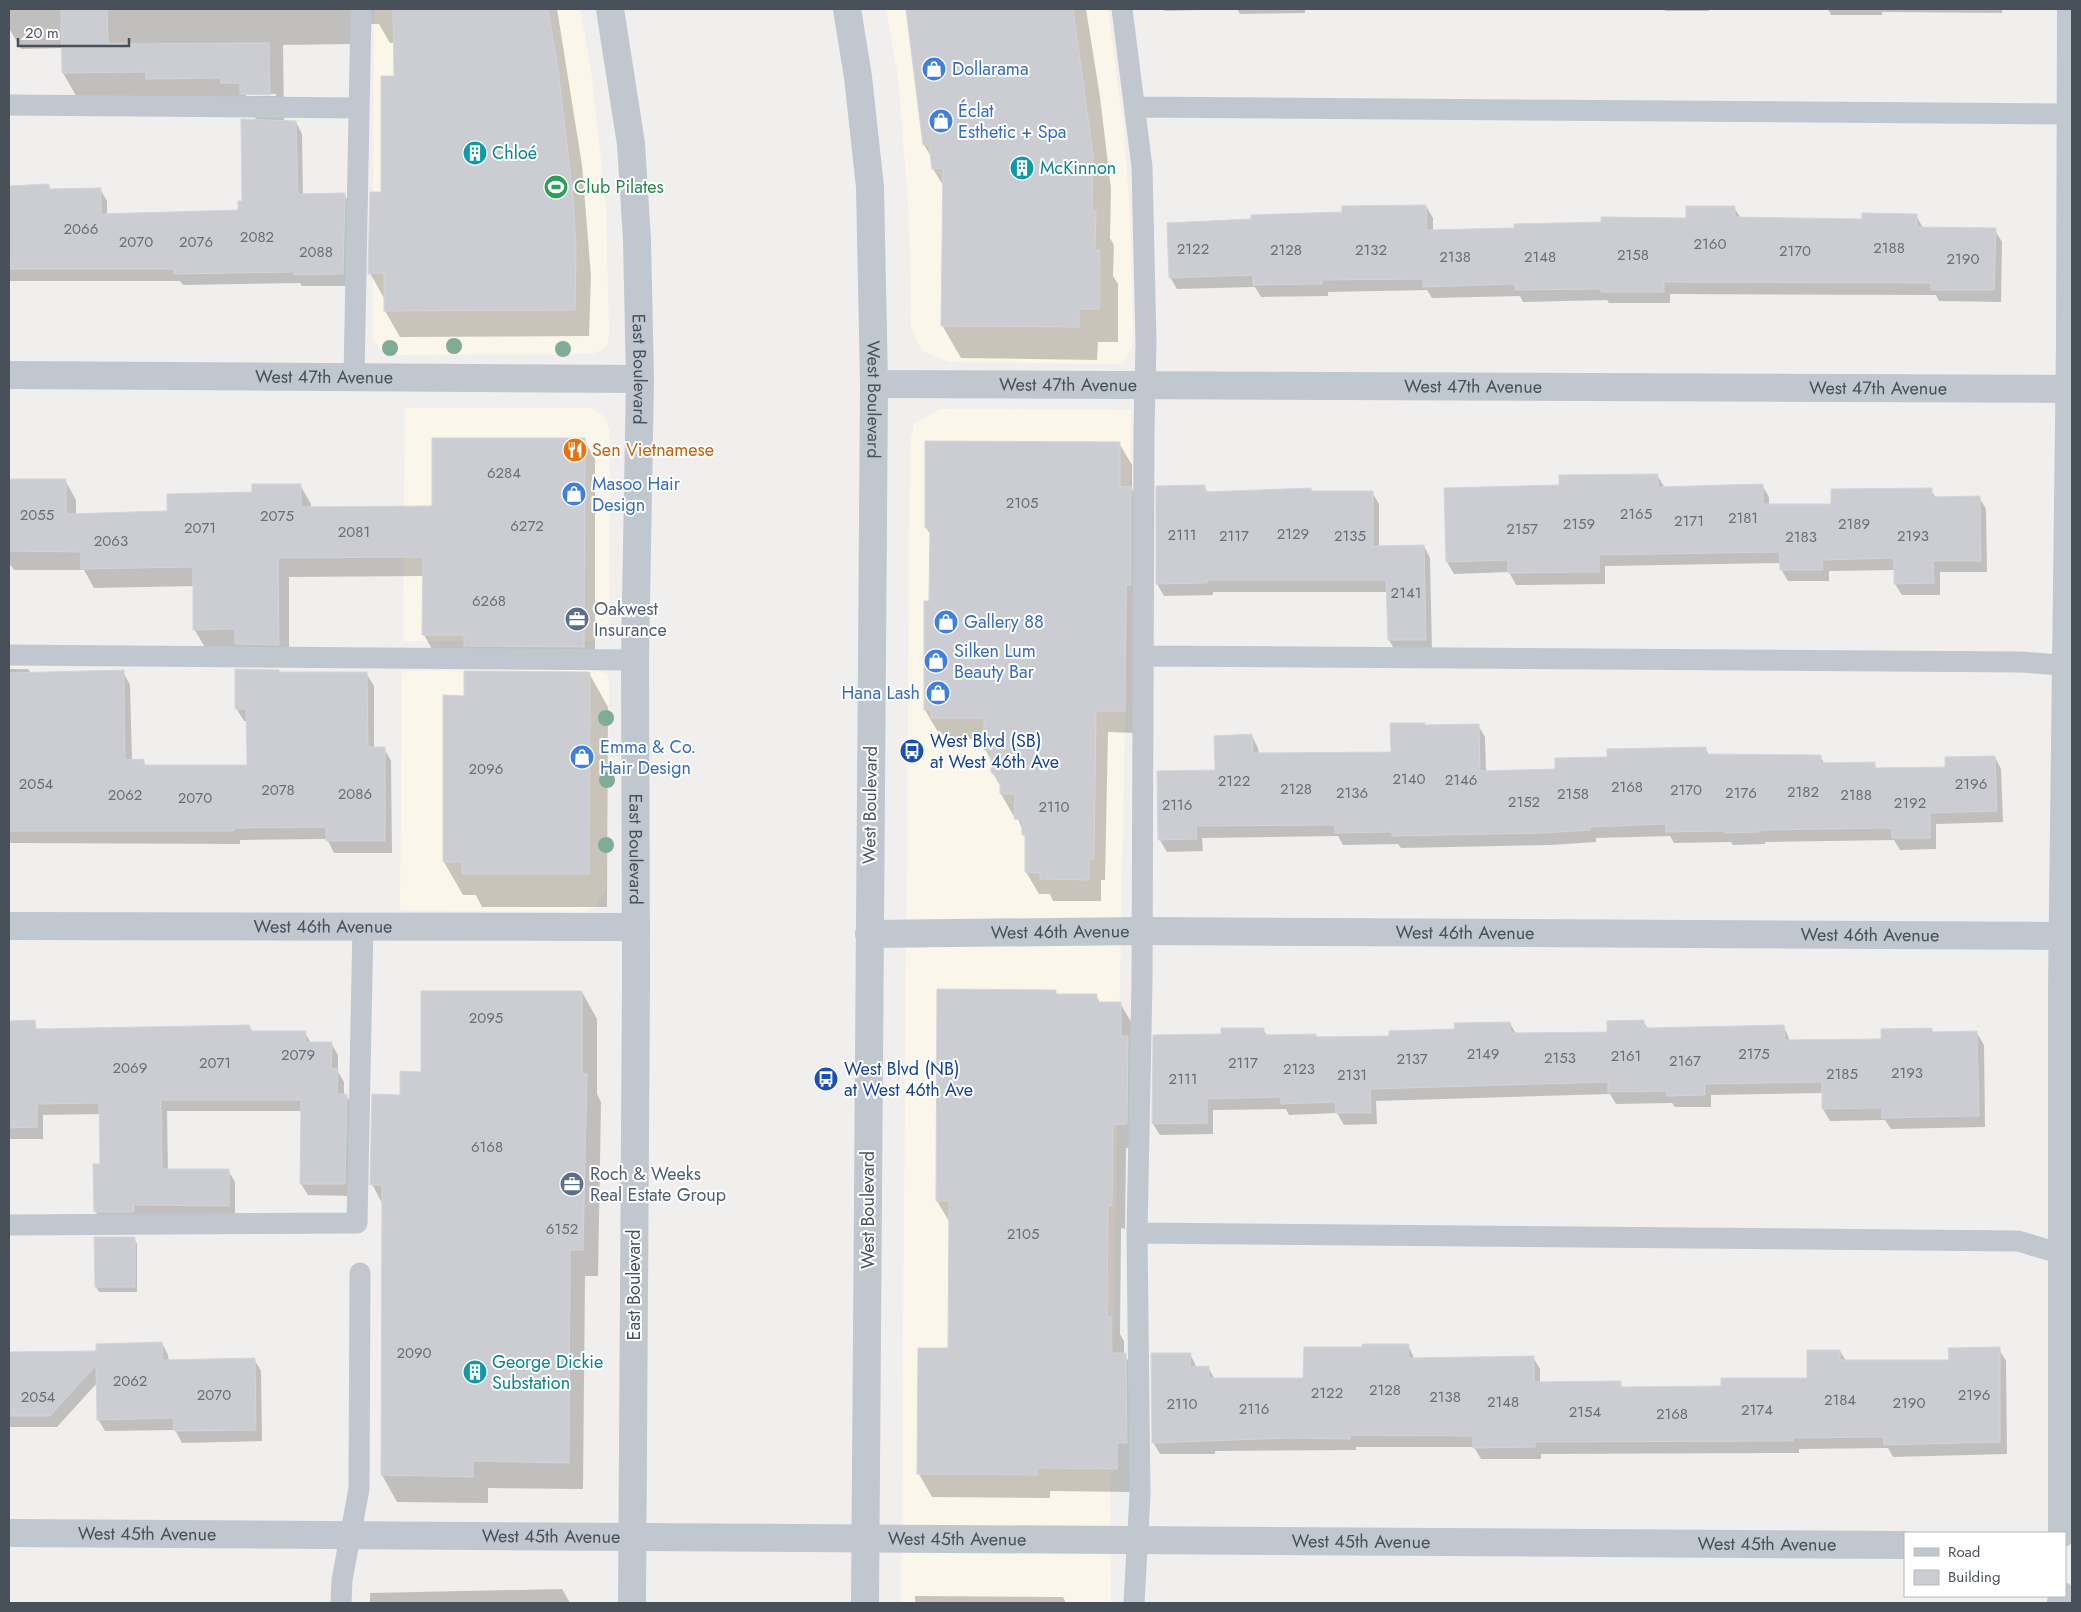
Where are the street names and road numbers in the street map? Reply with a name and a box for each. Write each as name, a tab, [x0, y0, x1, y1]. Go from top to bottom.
street label: East Boulevard	[626, 313, 653, 425]
street label: West Boulevard	[860, 340, 887, 459]
street label: West 47th Avenue	[255, 364, 393, 390]
street label: West 47th Avenue	[999, 372, 1137, 398]
street label: West 47th Avenue	[1404, 373, 1542, 400]
street label: West 47th Avenue	[1809, 375, 1947, 401]
street label: West Boulevard	[856, 746, 884, 864]
street label: East Boulevard	[622, 794, 649, 905]
street label: West 46th Avenue	[254, 913, 392, 940]
street label: West 46th Avenue	[990, 918, 1130, 946]
street label: West 46th Avenue	[1395, 919, 1534, 946]
street label: West 46th Avenue	[1800, 922, 1939, 948]
street label: West Boulevard	[855, 1151, 881, 1269]
street label: East Boulevard	[621, 1229, 647, 1341]
street label: West 45th Avenue	[78, 1520, 216, 1547]
street label: West 45th Avenue	[482, 1523, 620, 1550]
street label: West 45th Avenue	[888, 1526, 1026, 1552]
street label: West 45th Avenue	[1292, 1528, 1430, 1555]
street label: West 45th Avenue	[1698, 1531, 1836, 1558]

